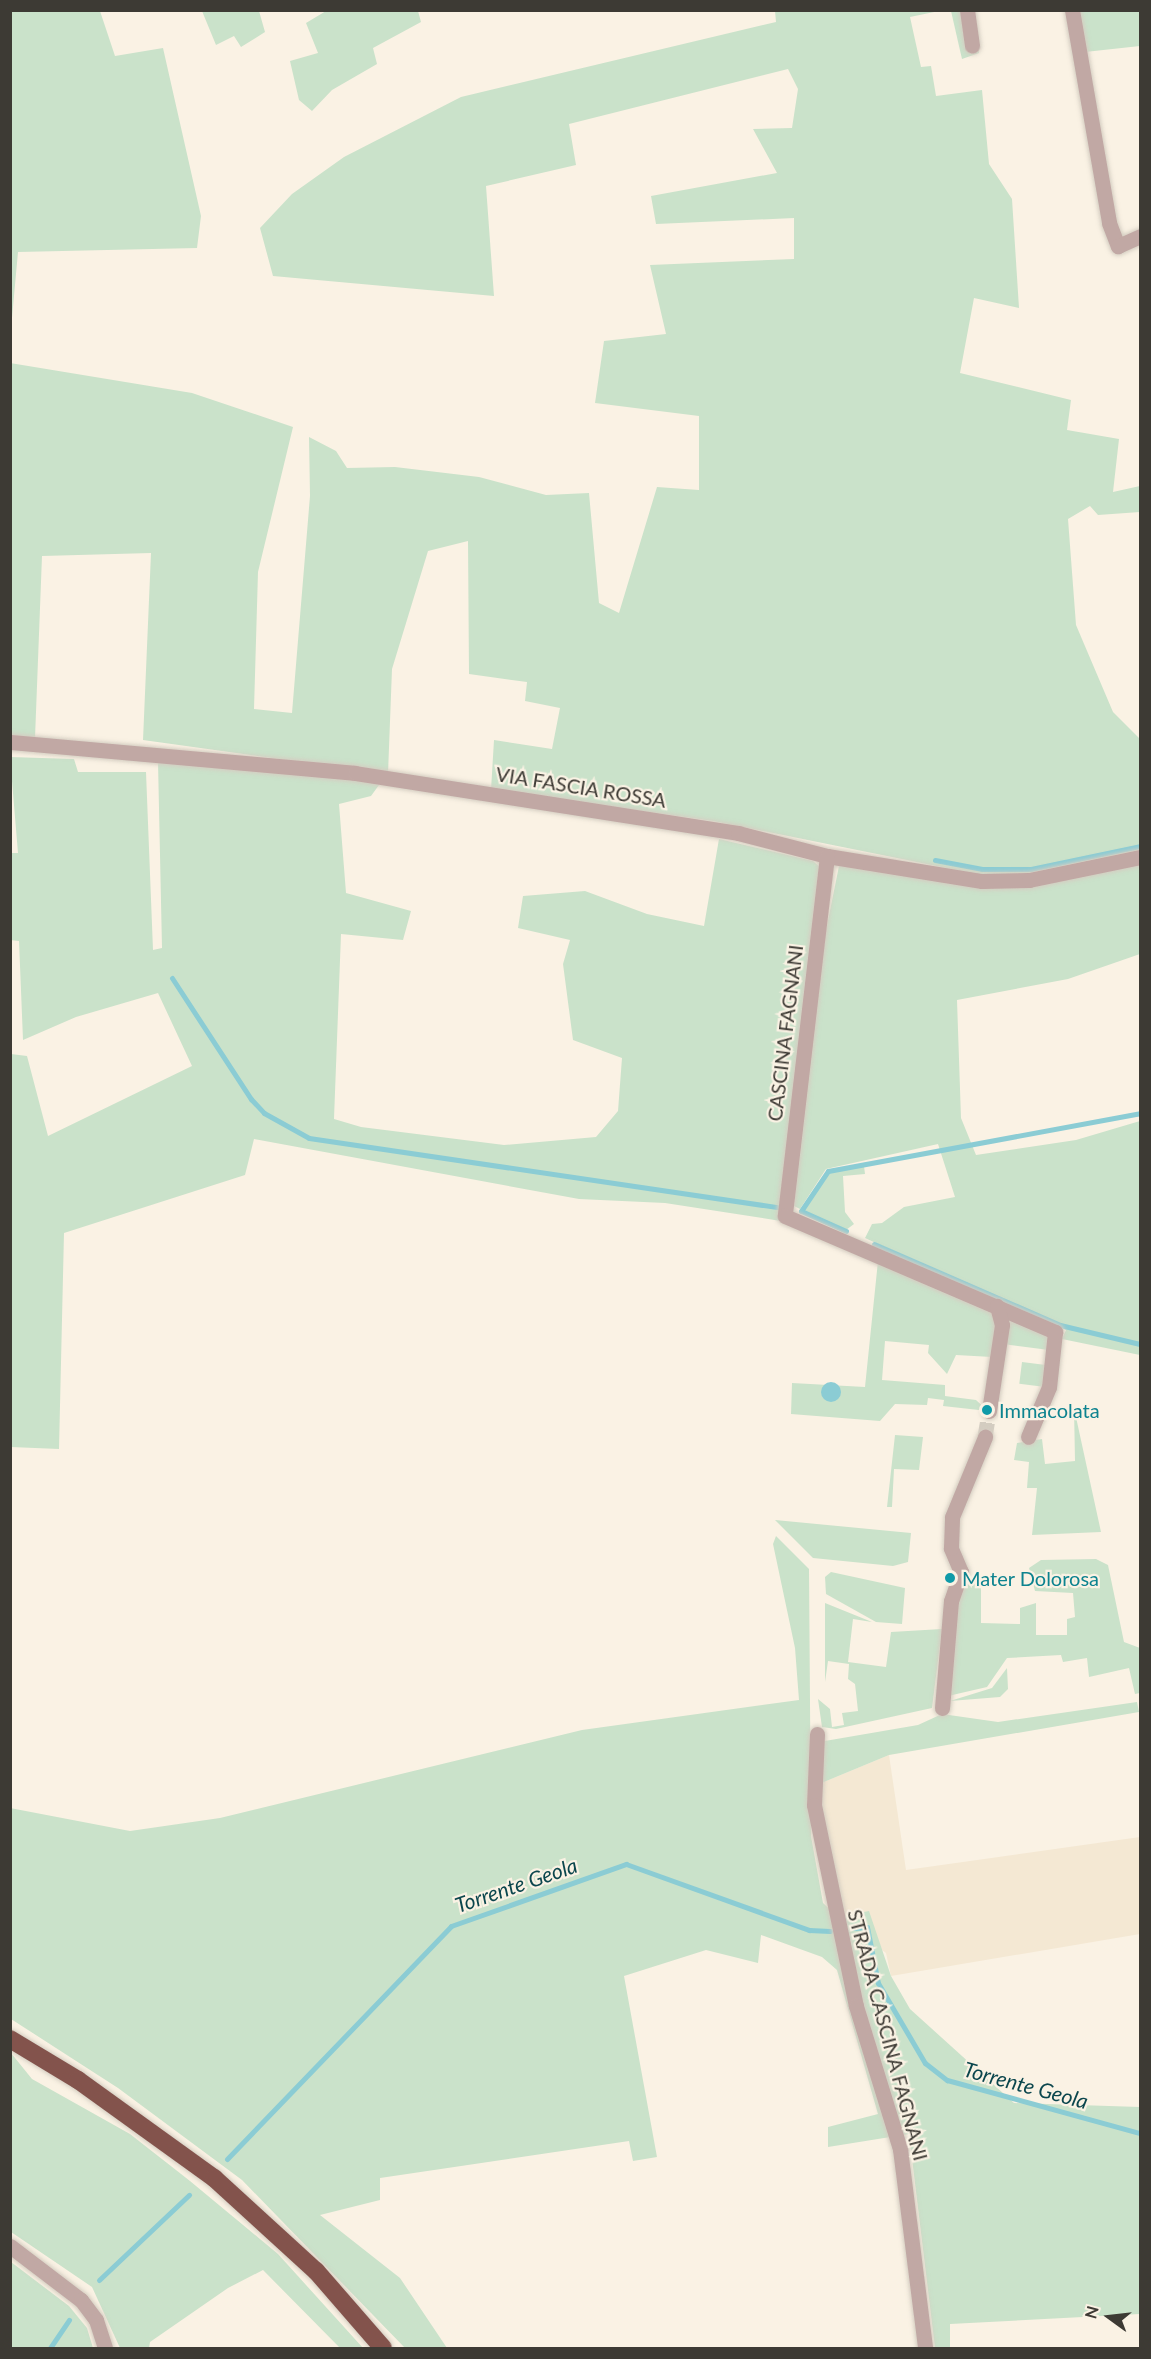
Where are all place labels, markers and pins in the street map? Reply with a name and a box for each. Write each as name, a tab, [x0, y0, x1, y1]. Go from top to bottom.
place label: Immacolata	[999, 1398, 1100, 1422]
marker: Immacolata	[980, 1403, 994, 1417]
place label: Mater Dolorosa	[962, 1566, 1099, 1590]
marker: Mater Dolorosa	[943, 1571, 957, 1585]

